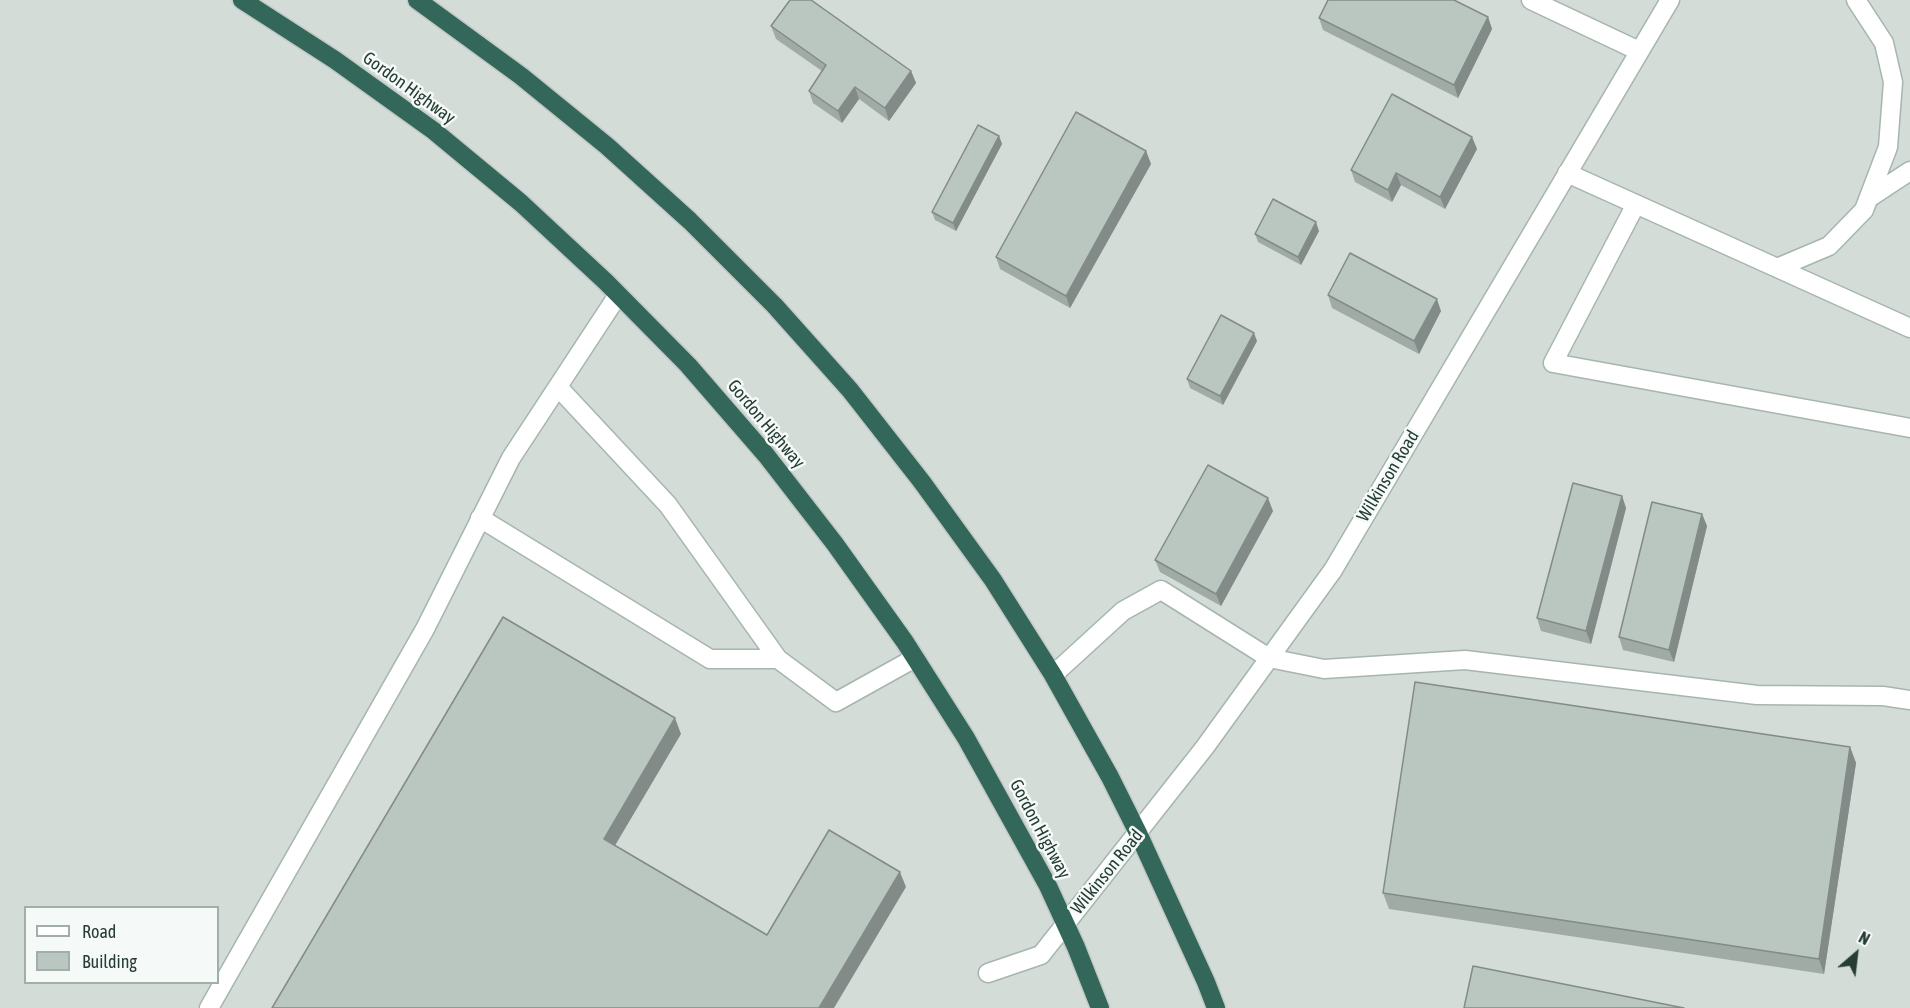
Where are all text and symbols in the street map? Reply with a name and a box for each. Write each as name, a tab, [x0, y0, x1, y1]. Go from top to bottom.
street label: Gordon Highway	[359, 47, 459, 129]
street label: Gordon Highway	[723, 375, 809, 473]
street label: Wilkinson Road	[1352, 426, 1424, 526]
street label: Gordon Highway	[1005, 776, 1075, 882]
street label: Wilkinson Road	[1066, 825, 1148, 919]
legend	[24, 906, 219, 984]
text: Road	[82, 921, 116, 942]
north arrow	[1826, 924, 1886, 984]
text: N	[1856, 928, 1873, 948]
text: Building	[82, 951, 137, 972]

